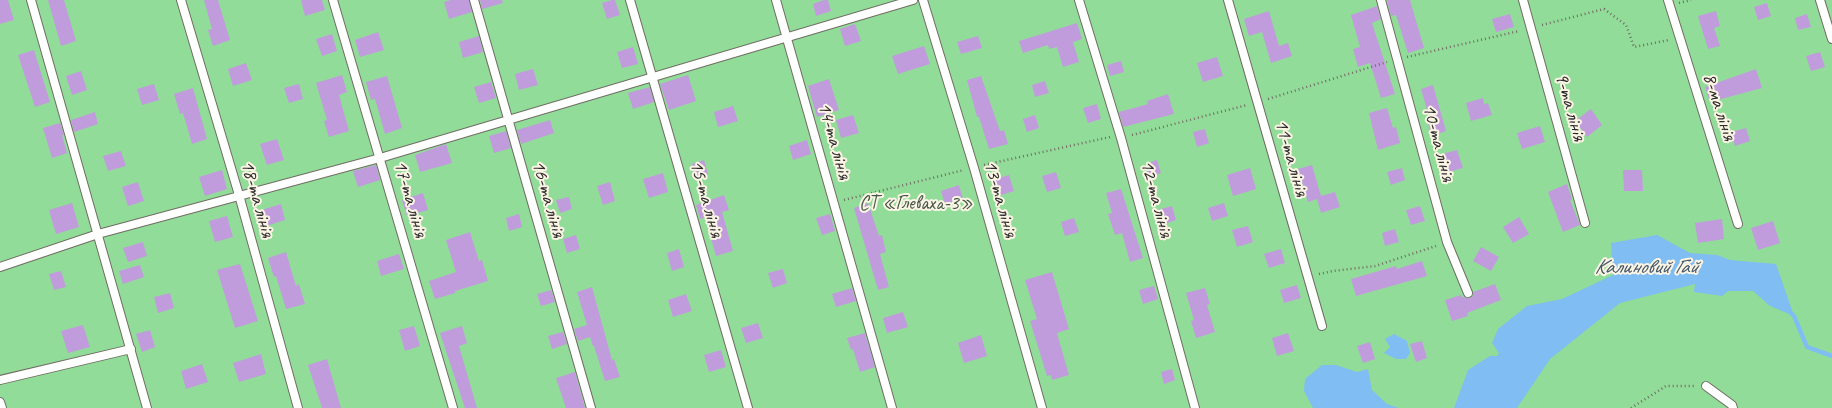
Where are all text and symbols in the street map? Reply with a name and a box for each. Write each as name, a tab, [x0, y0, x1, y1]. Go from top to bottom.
street label: 9-та лінія	[1549, 70, 1591, 144]
street label: 8-ма лінія	[1697, 70, 1741, 144]
street label: 14-та лінія	[812, 100, 856, 182]
street label: 10-та лінія	[1416, 102, 1460, 184]
street label: 11-та лінія	[1269, 117, 1313, 199]
street label: 18-та лінія	[235, 158, 279, 240]
street label: 17-та лінія	[388, 158, 432, 240]
street label: 16-та лінія	[526, 158, 570, 240]
street label: 15-та лінія	[684, 158, 728, 240]
street label: 13-та лінія	[978, 158, 1022, 240]
street label: 12-та лінія	[1134, 158, 1178, 240]
park label: СТ «Глеваха-3»	[859, 192, 973, 216]
water label: Калиновий Гай	[1595, 254, 1697, 280]

